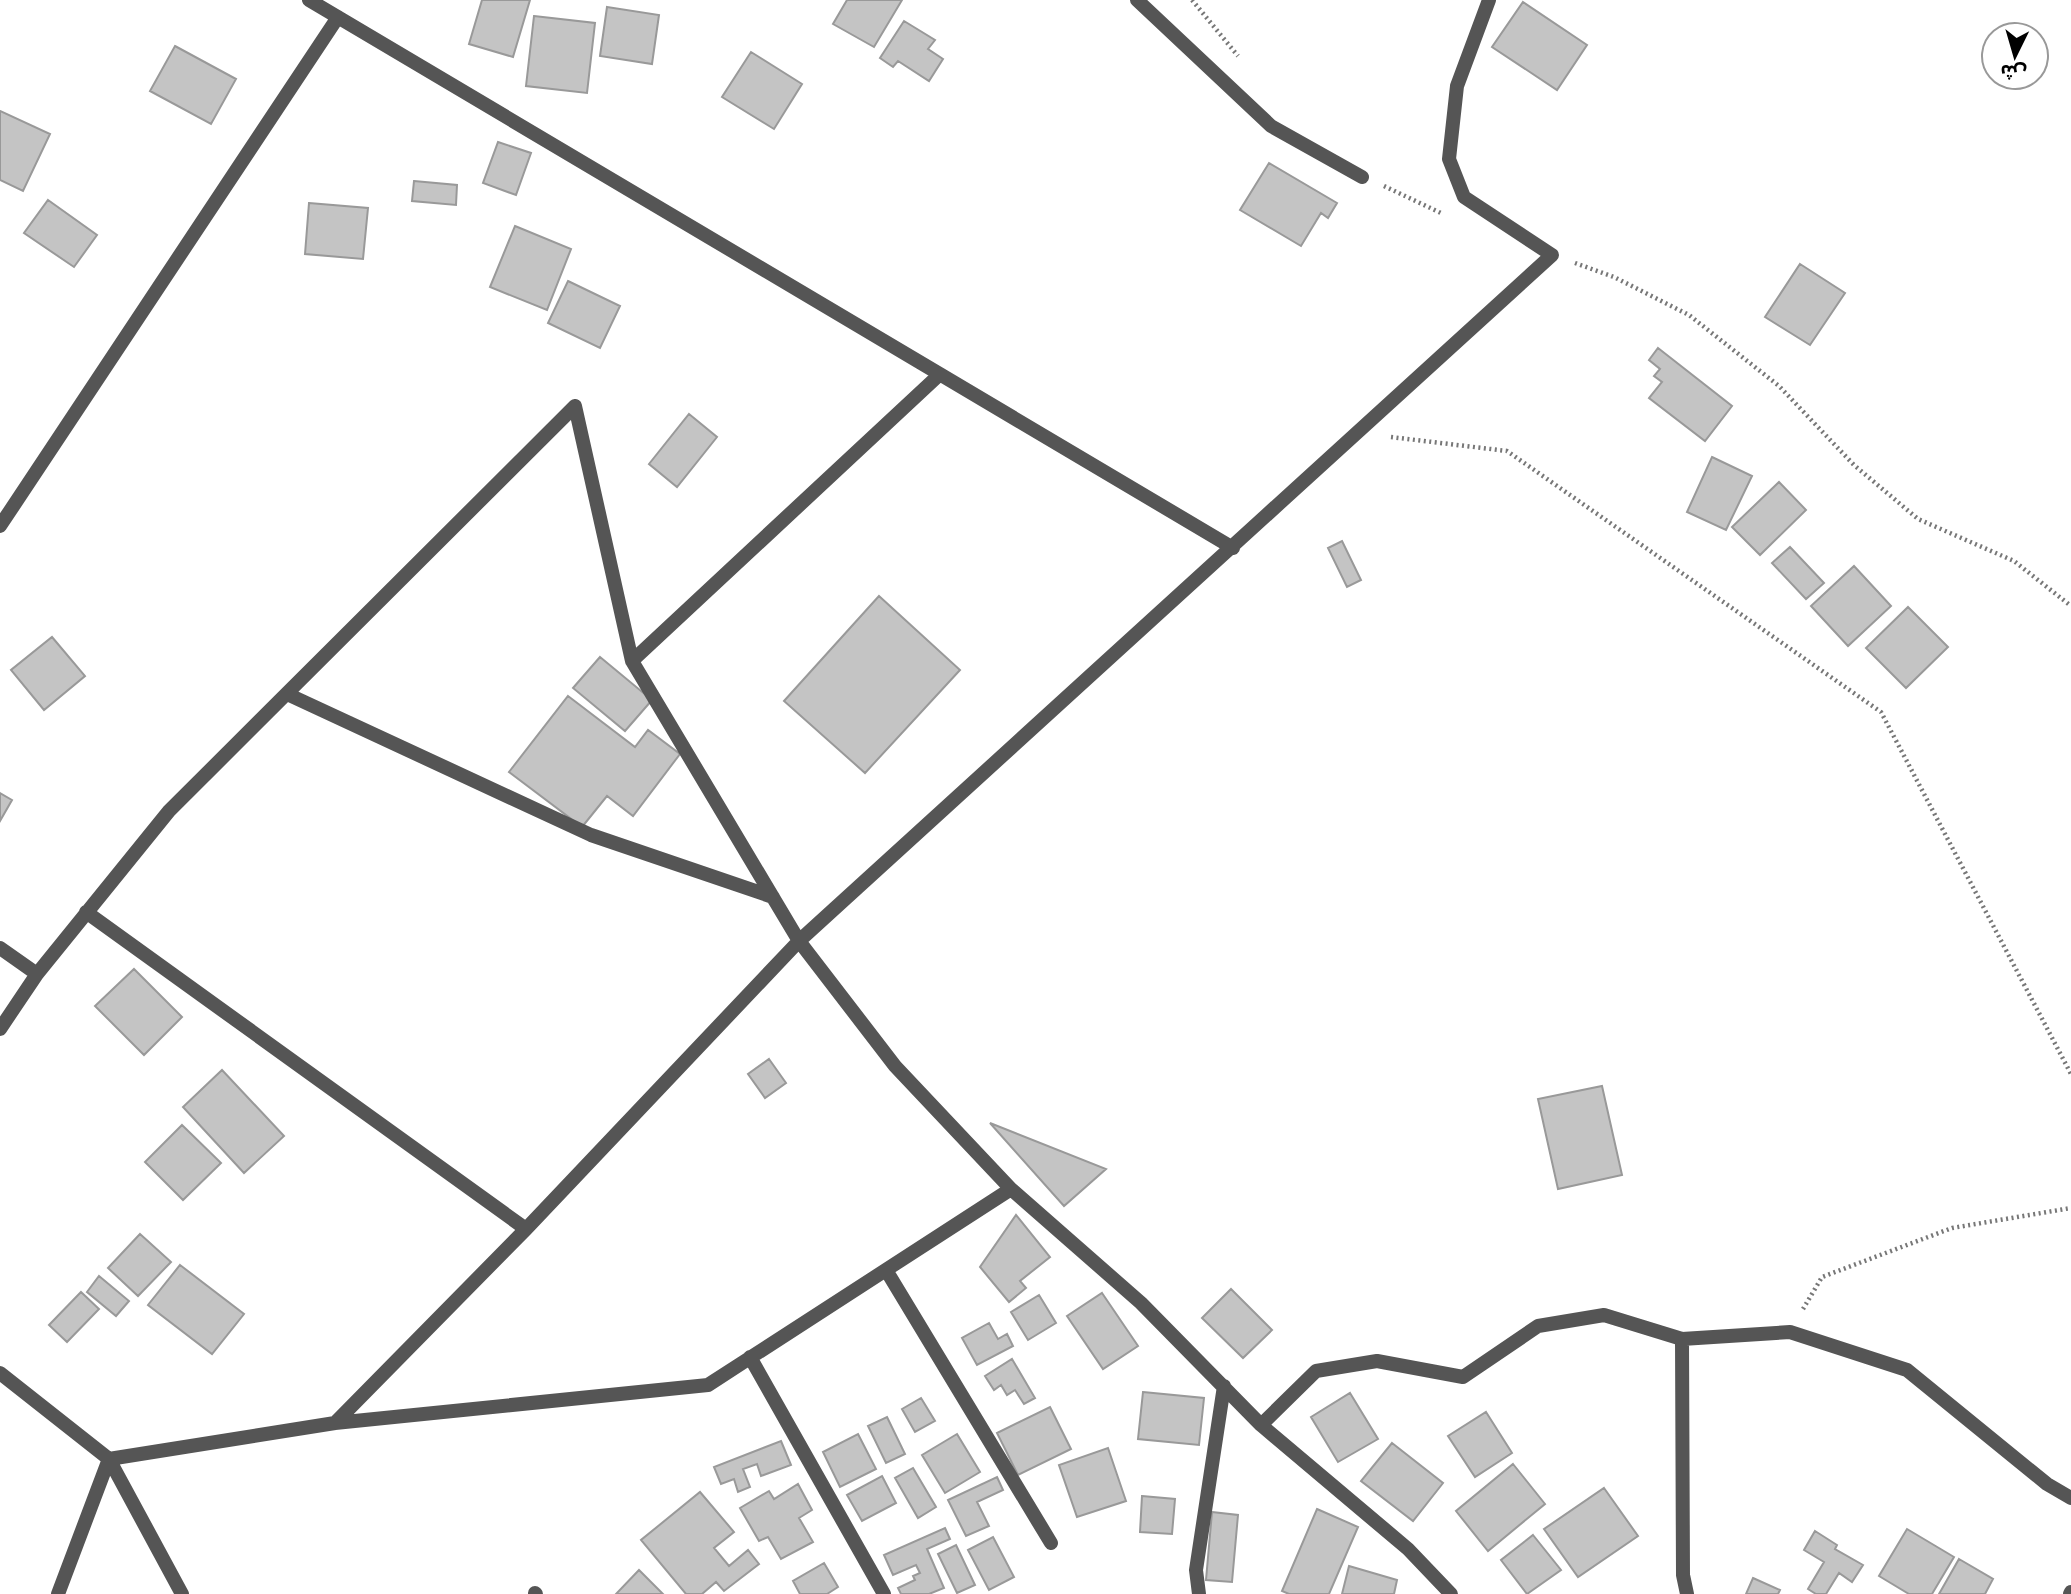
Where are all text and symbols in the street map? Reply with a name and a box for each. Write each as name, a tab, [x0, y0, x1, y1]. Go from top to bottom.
north arrow	[1980, 21, 2050, 91]
text: ش	[2000, 61, 2027, 86]

